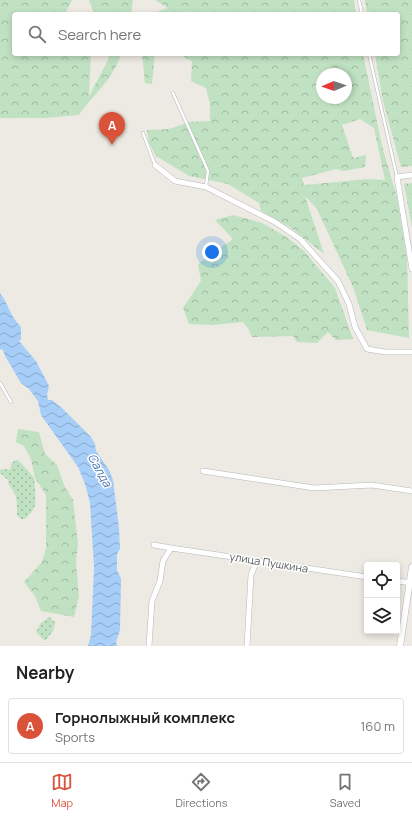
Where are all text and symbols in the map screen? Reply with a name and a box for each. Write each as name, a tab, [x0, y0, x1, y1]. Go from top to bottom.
search box	[12, 12, 400, 56]
icon: search	[26, 23, 48, 45]
text: Search here	[58, 24, 141, 45]
north arrow	[316, 68, 352, 104]
pin: A	[99, 112, 125, 145]
your location	[202, 242, 222, 262]
water label: Салда	[84, 450, 117, 491]
street label: улица Пушкина	[229, 548, 309, 576]
map controls	[364, 562, 400, 634]
button: locate	[364, 562, 400, 598]
button: layers	[364, 598, 400, 634]
text: Nearby	[16, 661, 74, 684]
text: Горнолыжный комплекс	[55, 707, 235, 728]
text: A	[26, 717, 34, 735]
text: 160 m	[360, 717, 395, 735]
text: Sports	[55, 728, 95, 746]
tab: Map	[51, 771, 73, 810]
tab: Directions	[175, 771, 228, 810]
tab: Saved	[330, 771, 361, 810]

